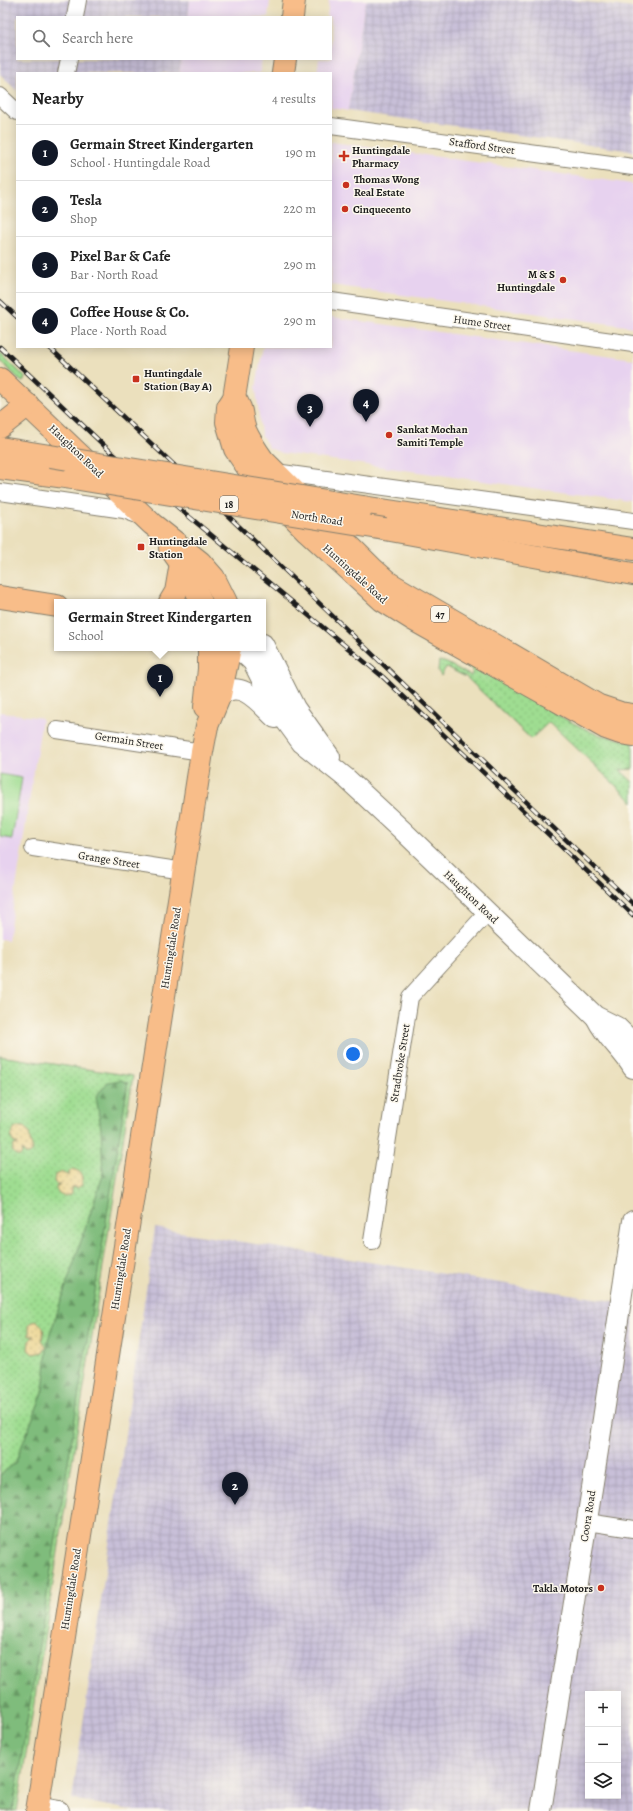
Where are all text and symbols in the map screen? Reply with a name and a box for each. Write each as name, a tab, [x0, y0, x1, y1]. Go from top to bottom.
search box	[16, 16, 332, 60]
icon: search	[30, 27, 52, 49]
text: Search here	[62, 28, 133, 48]
text: Nearby	[32, 87, 83, 110]
text: 4 results	[272, 90, 316, 107]
text: Germain Street Kindergarten	[70, 134, 253, 154]
street label: Stafford Street	[448, 134, 516, 158]
place label: Huntingdale Pharmacy	[352, 143, 410, 171]
text: 1	[43, 144, 47, 161]
text: 190 m	[285, 144, 316, 161]
marker: Huntingdale Pharmacy	[339, 151, 349, 161]
text: School · Huntingdale Road	[70, 154, 210, 171]
place label: Thomas Wong Real Estate	[354, 172, 420, 200]
marker: Thomas Wong Real Estate	[341, 180, 351, 190]
text: Tesla	[70, 190, 102, 210]
text: 2	[42, 200, 48, 217]
text: 220 m	[283, 200, 316, 217]
place label: Cinquecento	[353, 202, 411, 217]
marker: Cinquecento	[340, 204, 350, 214]
text: Shop	[70, 210, 97, 227]
text: Pixel Bar & Cafe	[70, 246, 171, 266]
text: 3	[42, 256, 48, 273]
text: 290 m	[284, 256, 316, 273]
text: Bar · North Road	[70, 266, 158, 283]
place label: M & S Huntingdale	[497, 267, 555, 295]
marker: M & S Huntingdale	[558, 275, 568, 285]
text: Coffee House & Co.	[70, 302, 189, 322]
text: 4	[42, 312, 48, 329]
text: 290 m	[284, 312, 316, 329]
street label: Hume Street	[452, 312, 512, 334]
text: Place · North Road	[70, 322, 167, 339]
place label: Huntingdale Station (Bay A)	[144, 366, 212, 394]
marker: Huntingdale Station (Bay A)	[131, 374, 141, 384]
pin: 4	[353, 389, 379, 422]
pin: 3	[297, 394, 323, 427]
street label: Haughton Road	[45, 421, 107, 481]
place label: Sankat Mochan Samiti Temple	[397, 422, 468, 450]
marker: Sankat Mochan Samiti Temple	[384, 430, 394, 440]
road number: 18	[220, 496, 238, 512]
street label: North Road	[290, 507, 344, 529]
place label: Huntingdale Station	[149, 534, 207, 562]
street label: Huntingdale Road	[319, 541, 391, 607]
marker: Huntingdale Station	[136, 542, 146, 552]
popup	[54, 599, 266, 651]
road number: 47	[431, 606, 449, 622]
text: Germain Street Kindergarten	[68, 607, 252, 627]
text: School	[68, 627, 104, 644]
pin: 1	[147, 664, 173, 697]
street label: Germain Street	[94, 728, 165, 754]
street label: Grange Street	[77, 848, 141, 872]
street label: Haughton Road	[440, 867, 502, 927]
street label: Huntingdale Road	[157, 906, 185, 990]
street label: Stradbroke Street	[386, 1022, 414, 1103]
your location	[343, 1044, 363, 1064]
street label: Huntingdale Road	[107, 1227, 135, 1311]
pin: 2	[222, 1472, 248, 1505]
street label: Coora Road	[577, 1489, 599, 1543]
street label: Huntingdale Road	[57, 1547, 85, 1631]
place label: Takla Motors	[533, 1581, 593, 1596]
marker: Takla Motors	[596, 1583, 606, 1593]
map controls	[585, 1691, 621, 1799]
button: +	[585, 1691, 621, 1727]
button: −	[585, 1727, 621, 1763]
button: layers	[585, 1763, 621, 1799]

